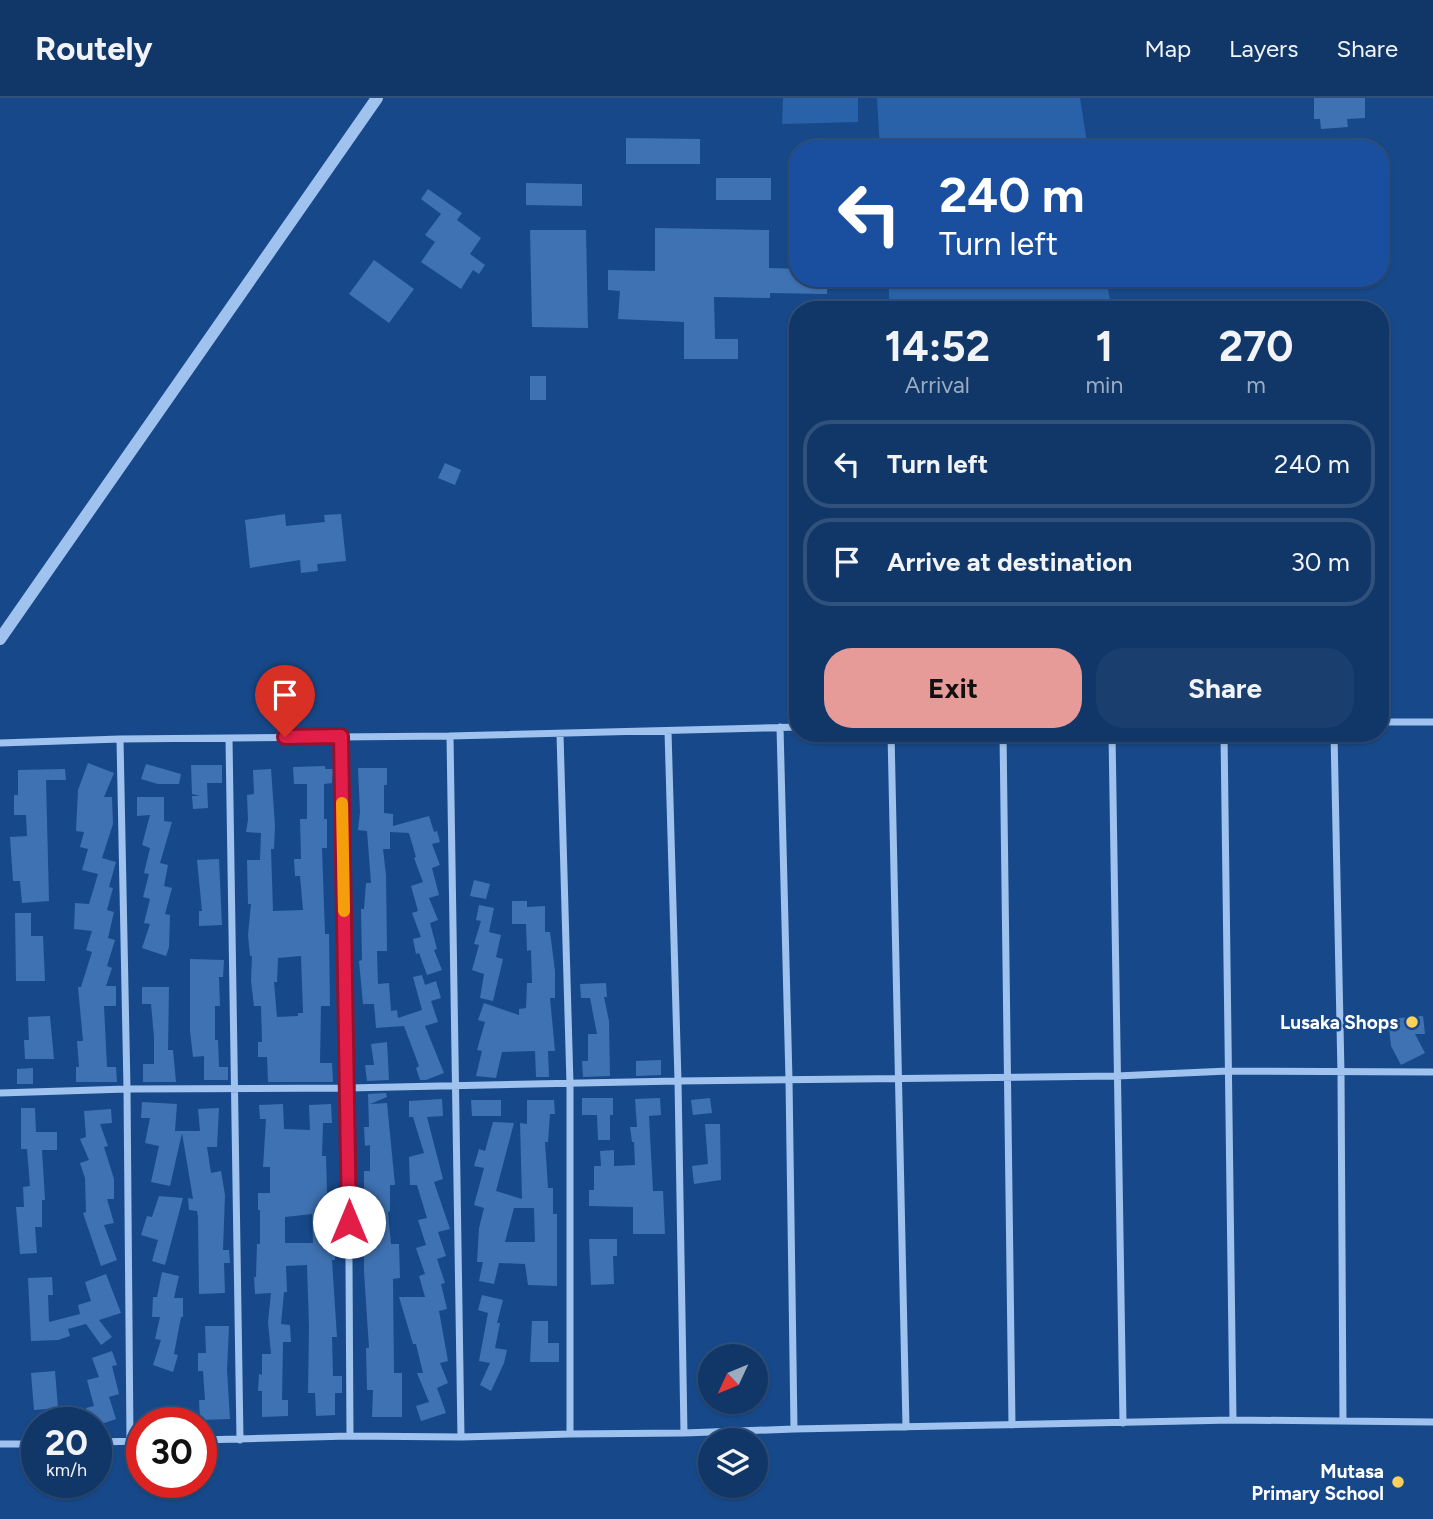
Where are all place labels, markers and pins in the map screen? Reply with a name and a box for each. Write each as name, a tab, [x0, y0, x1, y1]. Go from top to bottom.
pin	[255, 665, 315, 737]
place label: Lusaka Shops	[1280, 1011, 1398, 1034]
marker: Lusaka Shops	[1404, 1014, 1420, 1030]
place label: Mutasa Primary School	[1252, 1460, 1384, 1505]
marker: Mutasa Primary School	[1390, 1474, 1406, 1490]

